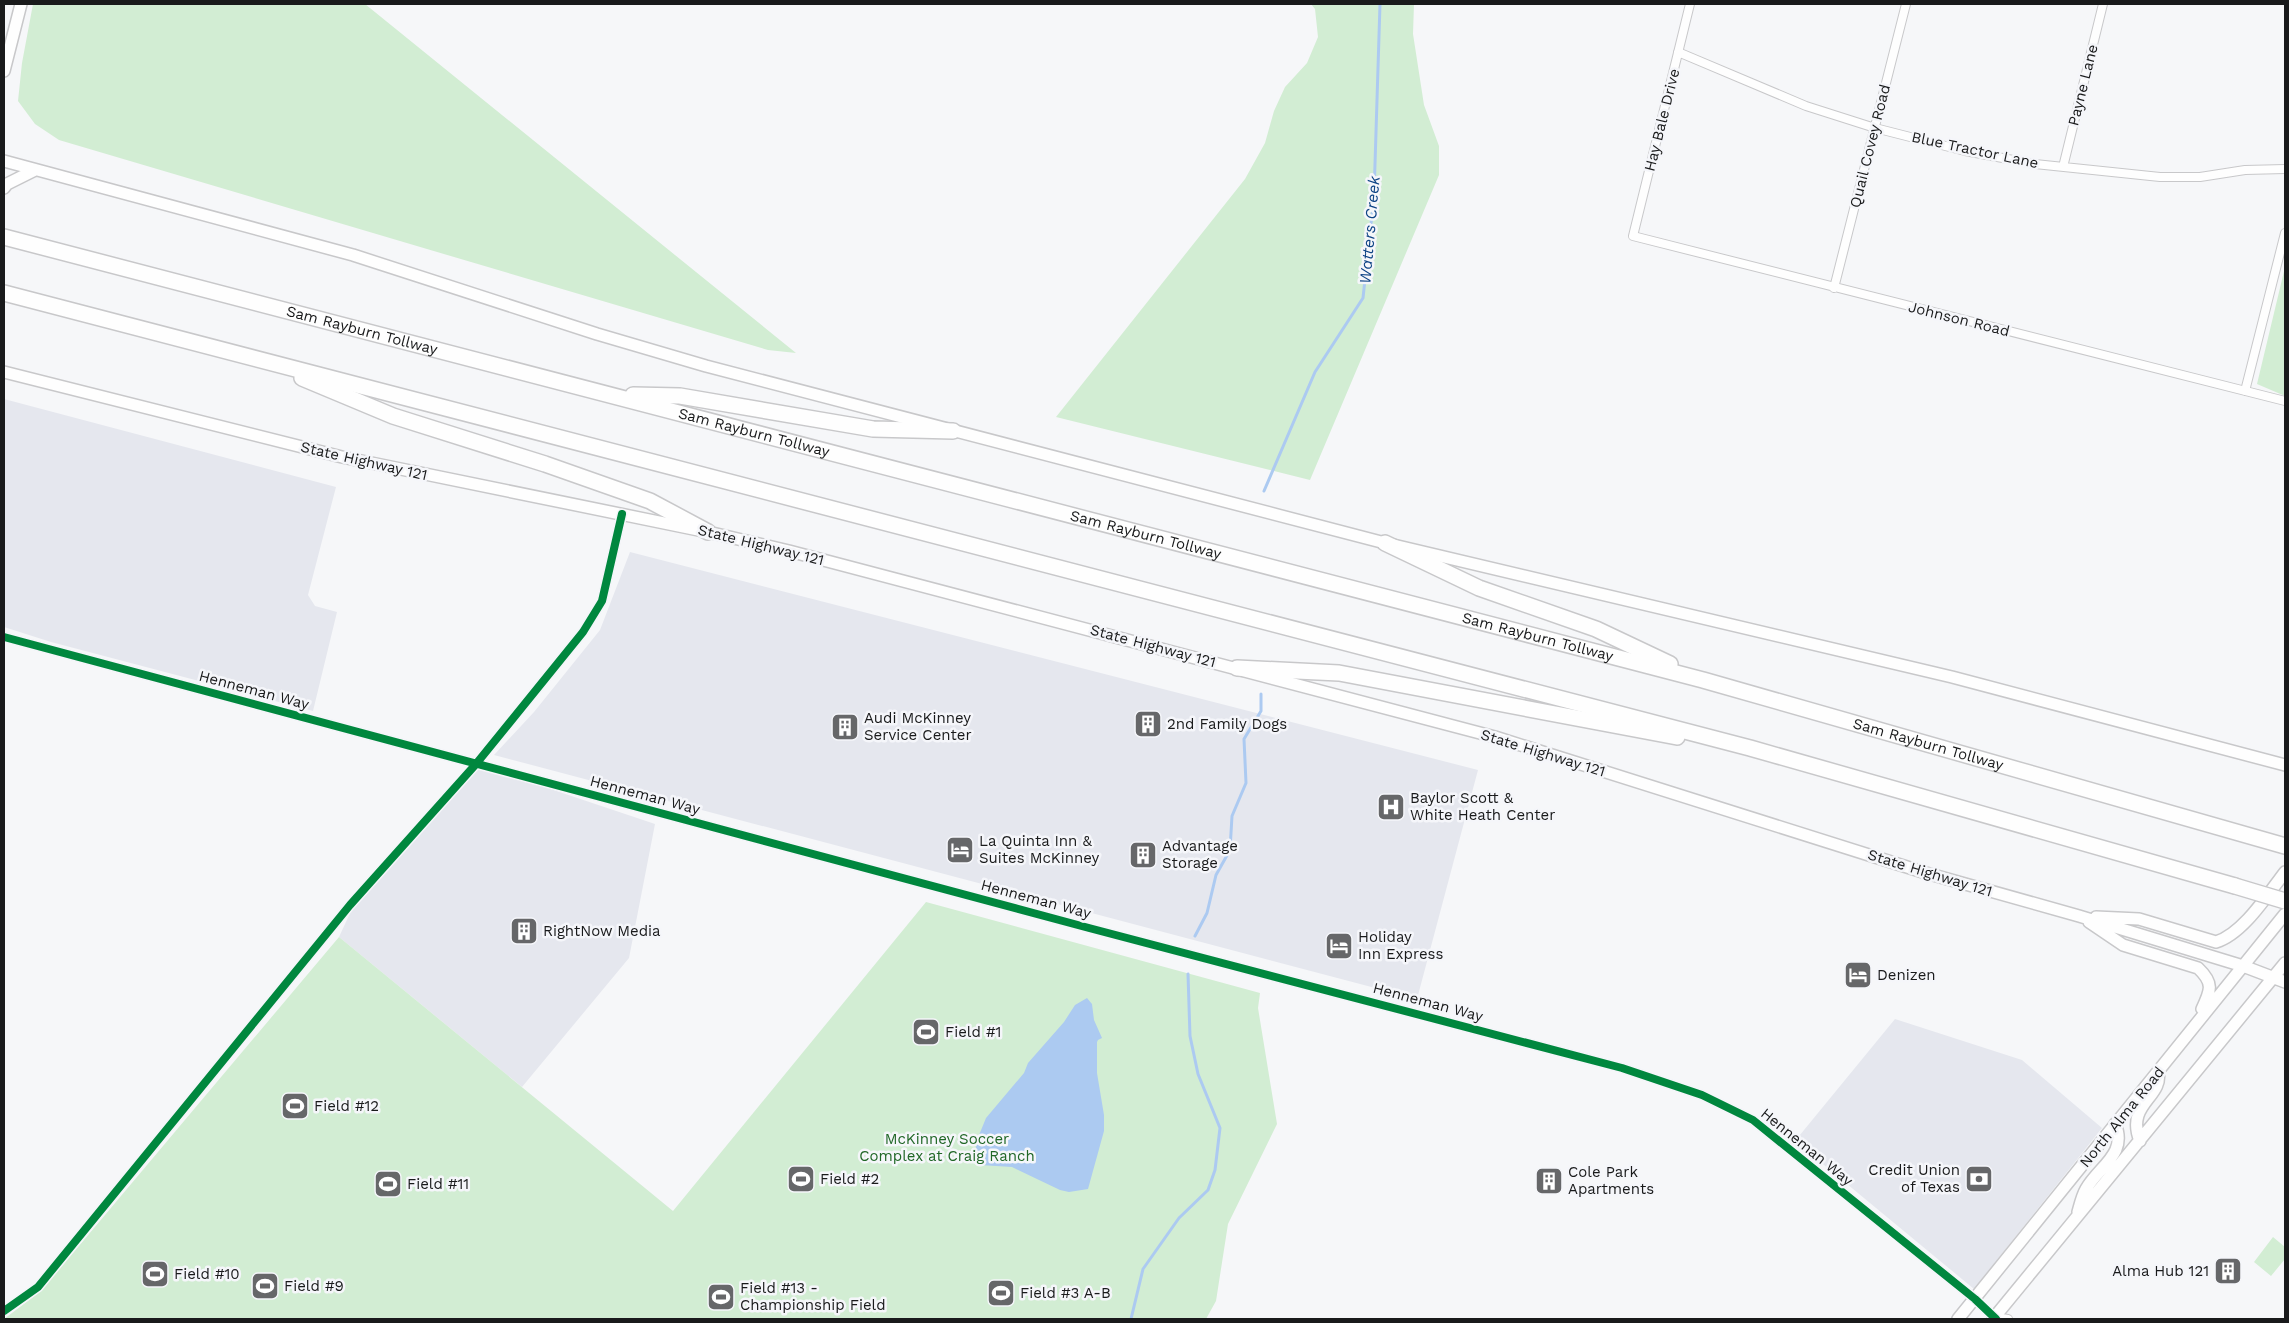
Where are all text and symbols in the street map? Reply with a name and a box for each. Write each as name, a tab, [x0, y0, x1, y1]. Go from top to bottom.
street label: Payne Lane	[2064, 42, 2102, 128]
street label: Hay Bale Drive	[1641, 67, 1683, 173]
street label: Quail Covey Road	[1846, 82, 1894, 210]
street label: Blue Tractor Lane	[1910, 128, 2040, 172]
water label: Watters Creek	[1355, 174, 1384, 285]
street label: Johnson Road	[1906, 298, 2012, 340]
street label: Sam Rayburn Tollway	[284, 302, 440, 359]
street label: Sam Rayburn Tollway	[676, 404, 832, 461]
street label: State Highway 121	[299, 438, 429, 484]
street label: Sam Rayburn Tollway	[1068, 506, 1224, 563]
street label: State Highway 121	[696, 521, 826, 569]
street label: Sam Rayburn Tollway	[1460, 609, 1616, 665]
street label: State Highway 121	[1088, 621, 1218, 671]
street label: Henneman Way	[197, 667, 311, 713]
place label: Audi McKinney Service Center	[864, 709, 972, 744]
building icon: 2nd Family Dogs	[1133, 709, 1163, 739]
building icon: Audi McKinney Service Center	[830, 712, 860, 742]
street label: Sam Rayburn Tollway	[1851, 714, 2006, 774]
place label: 2nd Family Dogs	[1167, 715, 1287, 733]
street label: State Highway 121	[1479, 725, 1607, 781]
street label: Henneman Way	[588, 772, 702, 818]
place label: Baylor Scott & White Heath Center	[1410, 789, 1555, 824]
hospital icon: Baylor Scott & White Heath Center	[1376, 792, 1406, 822]
place label: La Quinta Inn & Suites McKinney	[979, 832, 1100, 867]
hotel icon: La Quinta Inn & Suites McKinney	[945, 835, 975, 865]
place label: Advantage Storage	[1162, 837, 1238, 872]
building icon: Advantage Storage	[1128, 840, 1158, 870]
street label: State Highway 121	[1866, 845, 1994, 901]
street label: Henneman Way	[979, 876, 1093, 922]
building icon: RightNow Media	[509, 916, 539, 946]
place label: RightNow Media	[543, 922, 661, 940]
place label: Holiday Inn Express	[1358, 928, 1443, 963]
hotel icon: Holiday Inn Express	[1324, 931, 1354, 961]
hotel icon: Denizen	[1843, 960, 1873, 990]
place label: Denizen	[1877, 966, 1936, 984]
street label: Henneman Way	[1371, 979, 1485, 1025]
sports icon: Field #1	[911, 1017, 941, 1047]
place label: Field #1	[945, 1023, 1001, 1041]
street label: North Alma Road	[2076, 1063, 2168, 1171]
sports icon: Field #12	[280, 1091, 310, 1121]
place label: Field #12	[314, 1097, 379, 1115]
street label: Henneman Way	[1757, 1104, 1857, 1190]
park label: McKinney Soccer Complex at Craig Ranch	[859, 1130, 1035, 1165]
place label: Credit Union of Texas	[1868, 1161, 1960, 1196]
place label: Cole Park Apartments	[1568, 1163, 1654, 1198]
sports icon: Field #2	[786, 1164, 816, 1194]
bank icon: Credit Union of Texas	[1964, 1164, 1994, 1194]
building icon: Cole Park Apartments	[1534, 1166, 1564, 1196]
sports icon: Field #11	[373, 1169, 403, 1199]
place label: Field #2	[820, 1170, 879, 1188]
place label: Field #11	[407, 1175, 469, 1193]
building icon: Alma Hub 121	[2213, 1256, 2243, 1286]
sports icon: Field #10	[140, 1259, 170, 1289]
place label: Alma Hub 121	[2112, 1262, 2209, 1280]
place label: Field #10	[174, 1265, 240, 1283]
sports icon: Field #9	[250, 1271, 280, 1301]
place label: Field #9	[284, 1277, 344, 1295]
sports icon: Field #3 A-B	[986, 1278, 1016, 1308]
place label: Field #13 - Championship Field	[740, 1279, 886, 1314]
sports icon: Field #13 - Championship Field	[706, 1282, 736, 1312]
place label: Field #3 A-B	[1020, 1284, 1111, 1302]

